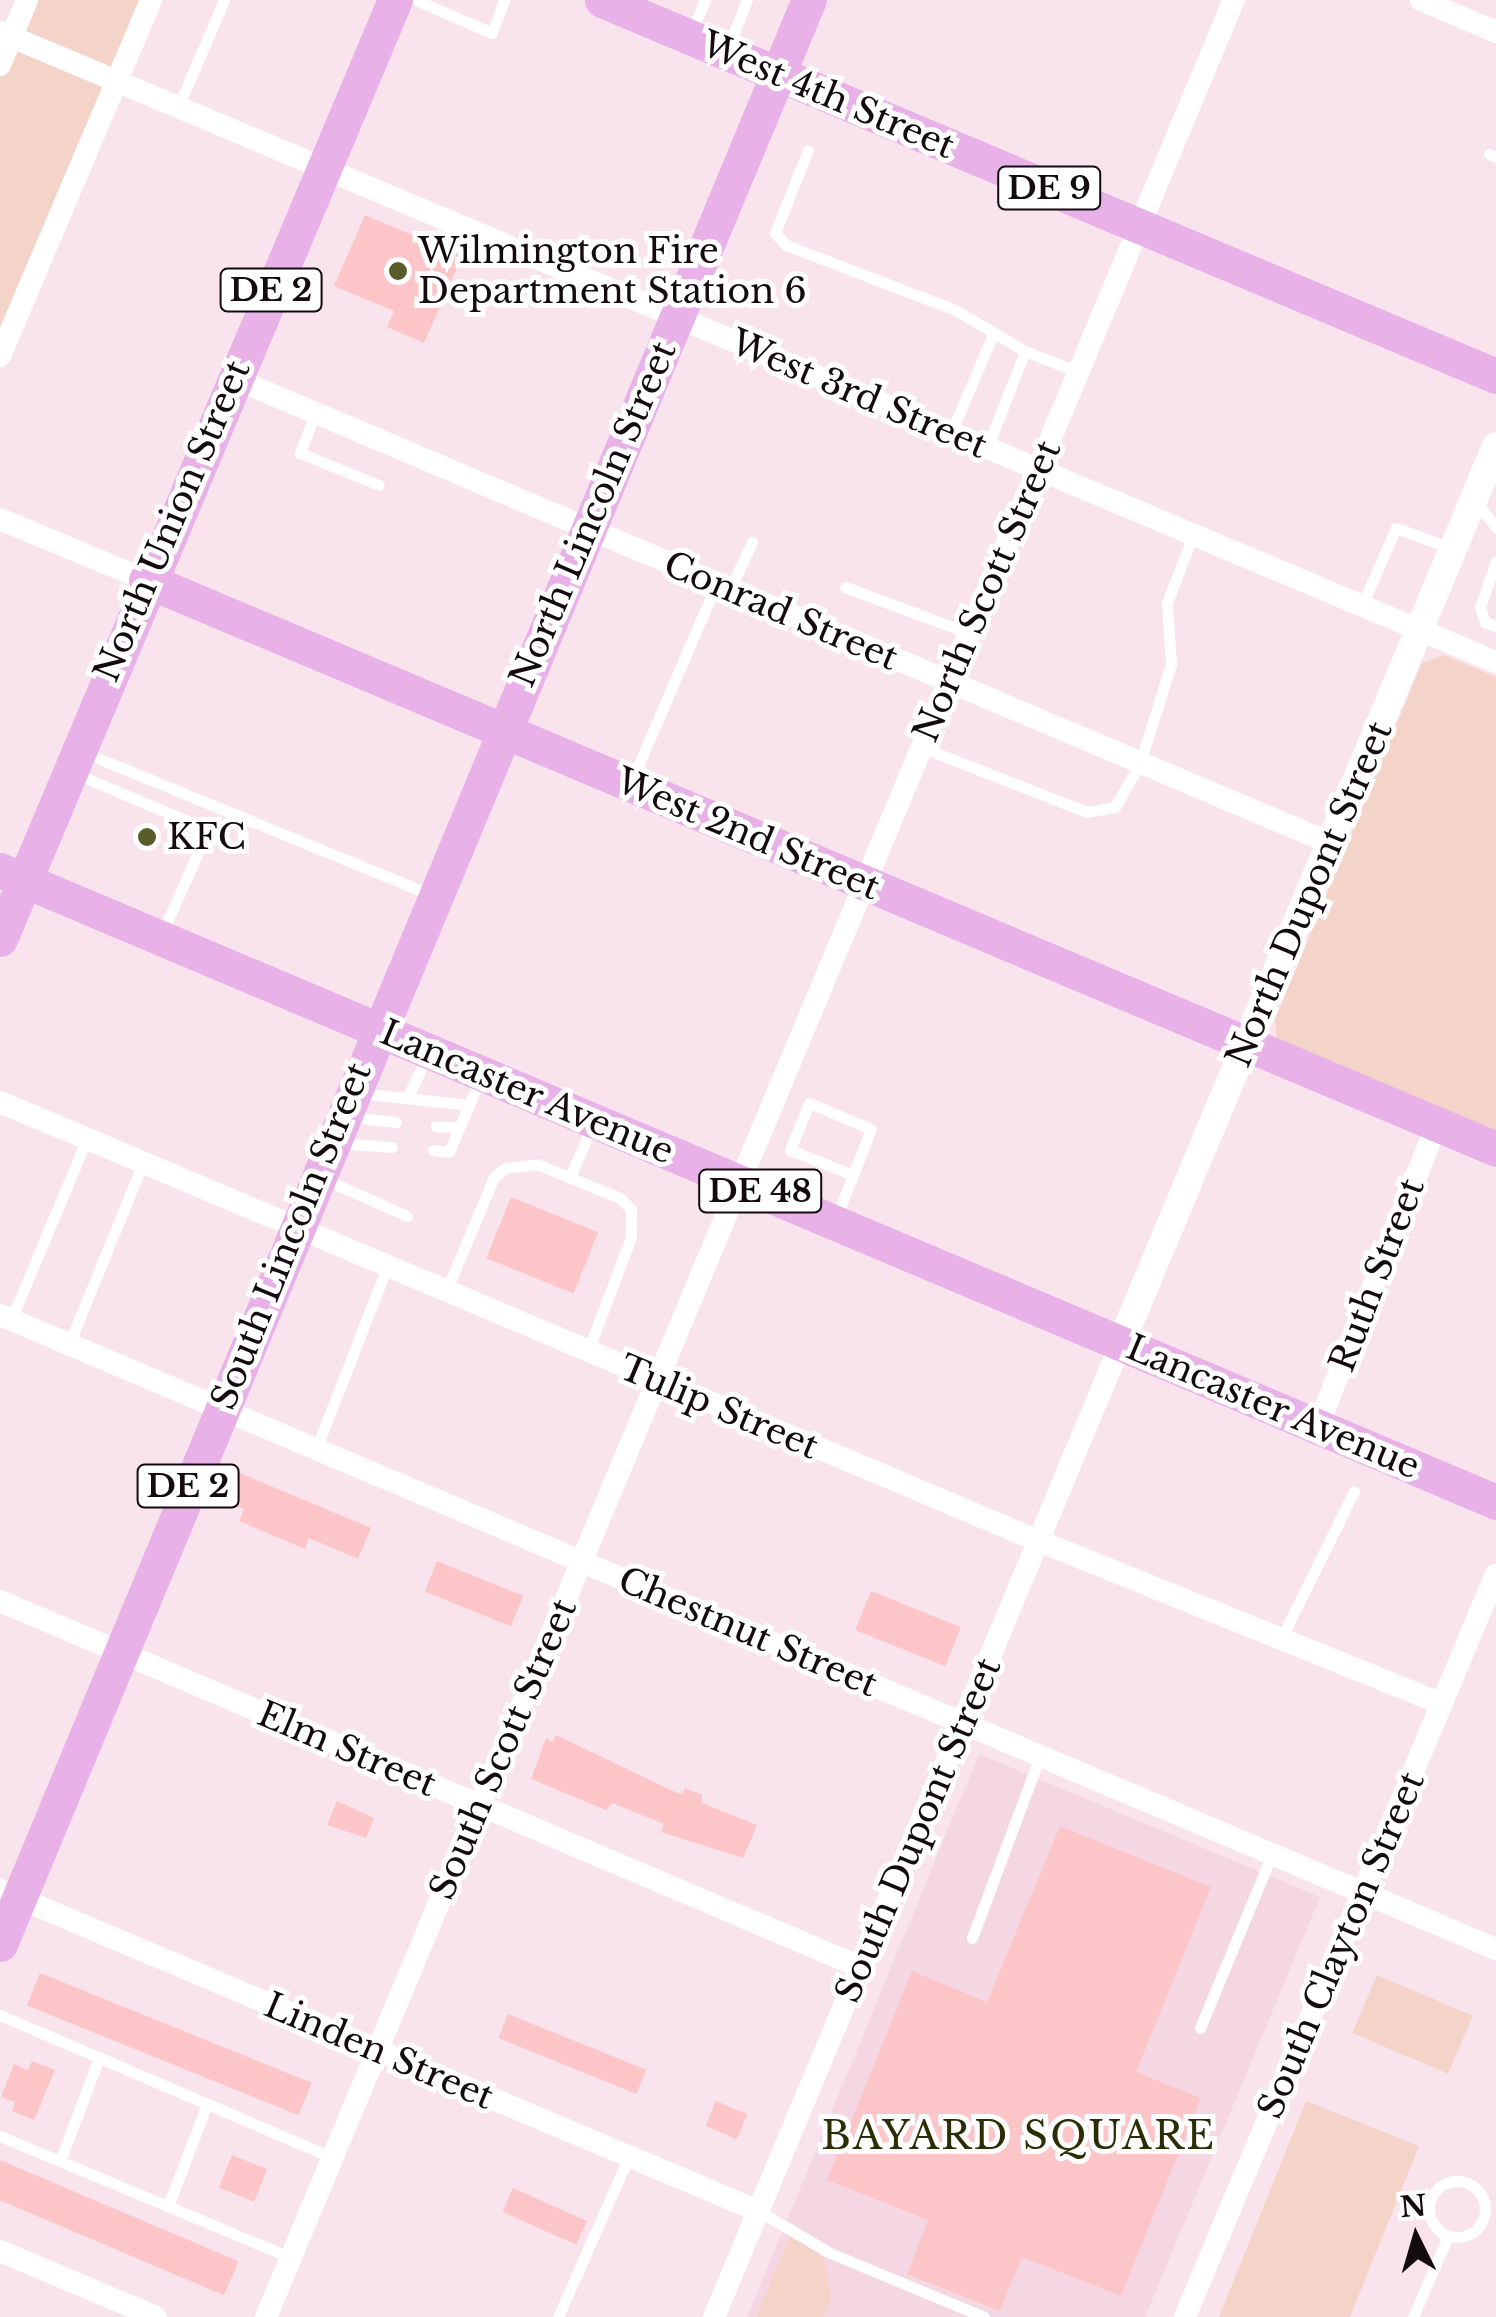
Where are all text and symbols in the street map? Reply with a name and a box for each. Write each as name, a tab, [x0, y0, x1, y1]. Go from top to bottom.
street label: West 4th Street	[695, 23, 961, 167]
road number: DE 9	[996, 161, 1102, 215]
place label: Wilmington Fire Department Station 6	[418, 230, 807, 312]
marker: Wilmington Fire Department Station 6	[387, 260, 409, 282]
road number: DE 2	[218, 263, 324, 317]
street label: West 3rd Street	[724, 321, 994, 467]
street label: North Lincoln Street	[501, 335, 685, 693]
street label: North Union Street	[85, 354, 259, 688]
street label: North Scott Street	[904, 434, 1070, 748]
street label: Conrad Street	[658, 543, 904, 679]
street label: North Dupont Street	[1217, 715, 1401, 1073]
street label: West 2nd Street	[610, 760, 886, 908]
place label: KFC	[167, 816, 246, 858]
marker: KFC	[136, 826, 158, 848]
street label: Lancaster Avenue	[373, 1011, 681, 1173]
street label: South Lincoln Street	[202, 1056, 380, 1416]
road number: DE 48	[698, 1164, 822, 1218]
street label: Ruth Street	[1321, 1172, 1433, 1378]
street label: Lancaster Avenue	[1119, 1326, 1427, 1488]
street label: Tulip Street	[613, 1346, 825, 1468]
road number: DE 2	[136, 1459, 240, 1513]
street label: Chestnut Street	[612, 1558, 884, 1706]
street label: South Scott Street	[421, 1592, 585, 1906]
street label: South Dupont Street	[826, 1652, 1010, 2008]
street label: Elm Street	[252, 1693, 442, 1805]
street label: South Clayton Street	[1249, 1765, 1433, 2125]
street label: Linden Street	[258, 1984, 500, 2118]
district label: BAYARD SQUARE	[822, 2113, 1216, 2159]
north arrow	[1366, 2187, 1466, 2287]
text: N	[1399, 2188, 1428, 2225]

